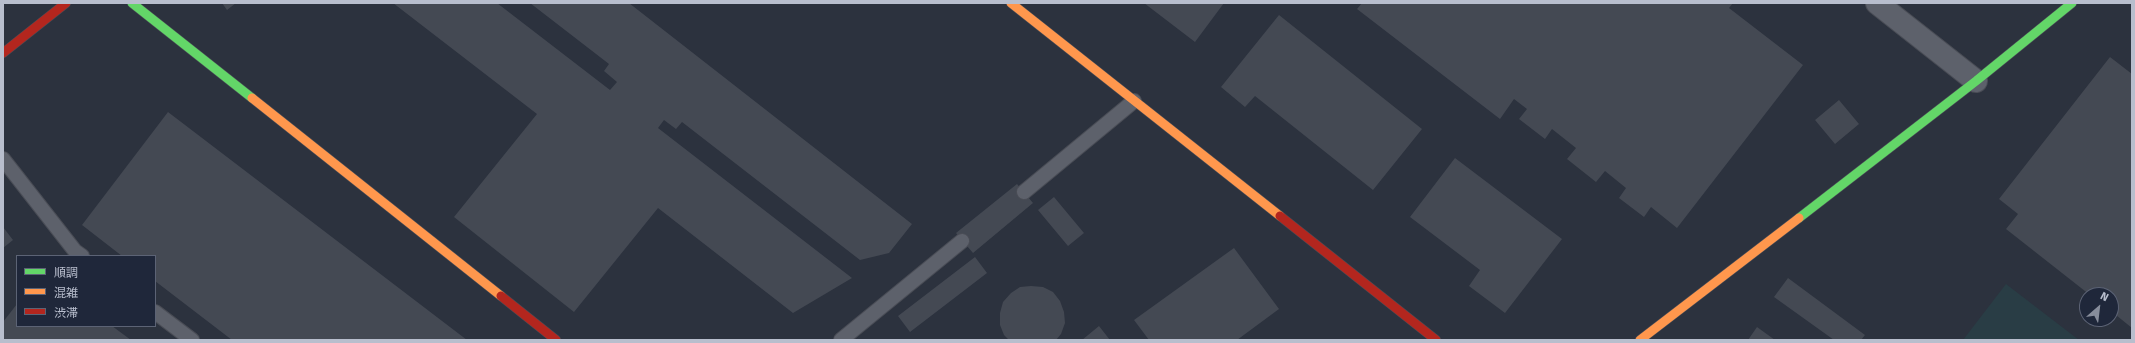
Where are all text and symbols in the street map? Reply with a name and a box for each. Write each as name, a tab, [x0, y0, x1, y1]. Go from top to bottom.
legend	[16, 255, 156, 327]
text: 順調	[54, 266, 78, 280]
text: 混雑	[54, 286, 78, 300]
north arrow	[2079, 287, 2119, 327]
text: N	[2098, 289, 2111, 304]
text: 渋滞	[54, 306, 78, 320]

